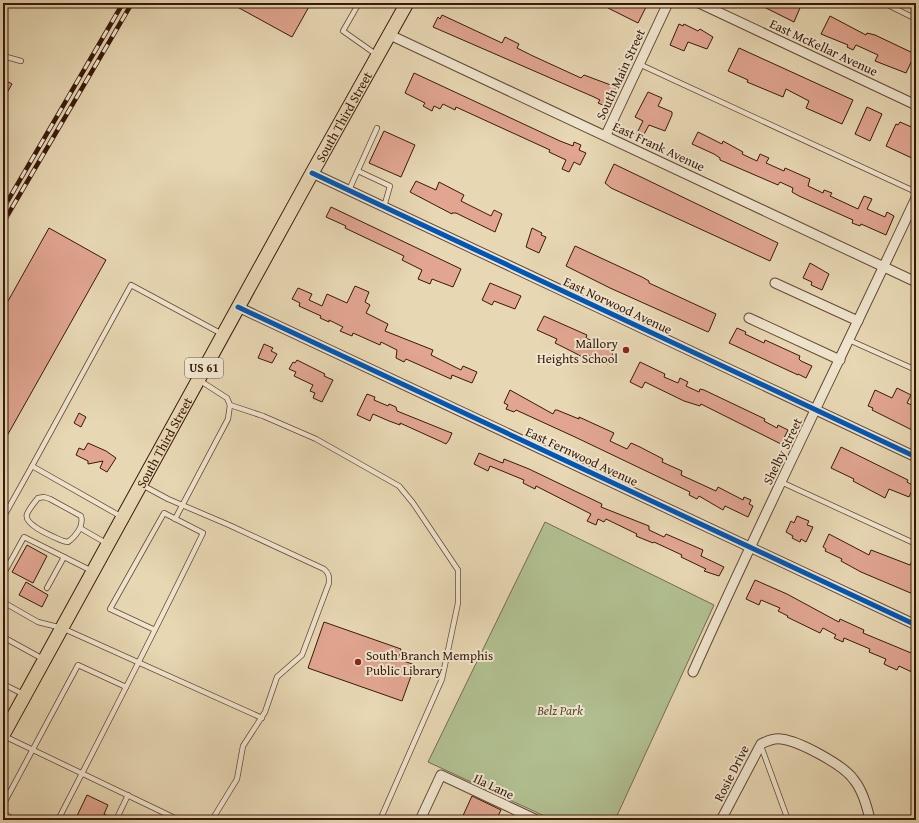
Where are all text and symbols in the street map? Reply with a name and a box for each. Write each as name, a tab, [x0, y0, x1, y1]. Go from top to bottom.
street label: East McKellar Avenue	[767, 14, 881, 81]
street label: South Main Street	[591, 25, 650, 123]
street label: South Third Street	[311, 68, 377, 166]
street label: East Frank Avenue	[610, 117, 708, 176]
street label: East Norwood Avenue	[560, 272, 675, 339]
place label: Mallory Heights School	[537, 334, 619, 368]
marker: Mallory Heights School	[621, 345, 631, 355]
road number: US 61	[185, 358, 223, 378]
street label: South Third Street	[132, 393, 197, 491]
street label: Shelby Street	[758, 414, 807, 488]
street label: East Fernwood Avenue	[522, 422, 641, 491]
place label: South Branch Memphis Public Library	[366, 646, 493, 680]
marker: South Branch Memphis Public Library	[353, 657, 363, 667]
park label: Belz Park	[536, 701, 583, 720]
street label: Rosie Drive	[709, 742, 754, 805]
street label: Ila Lane	[470, 769, 517, 804]

